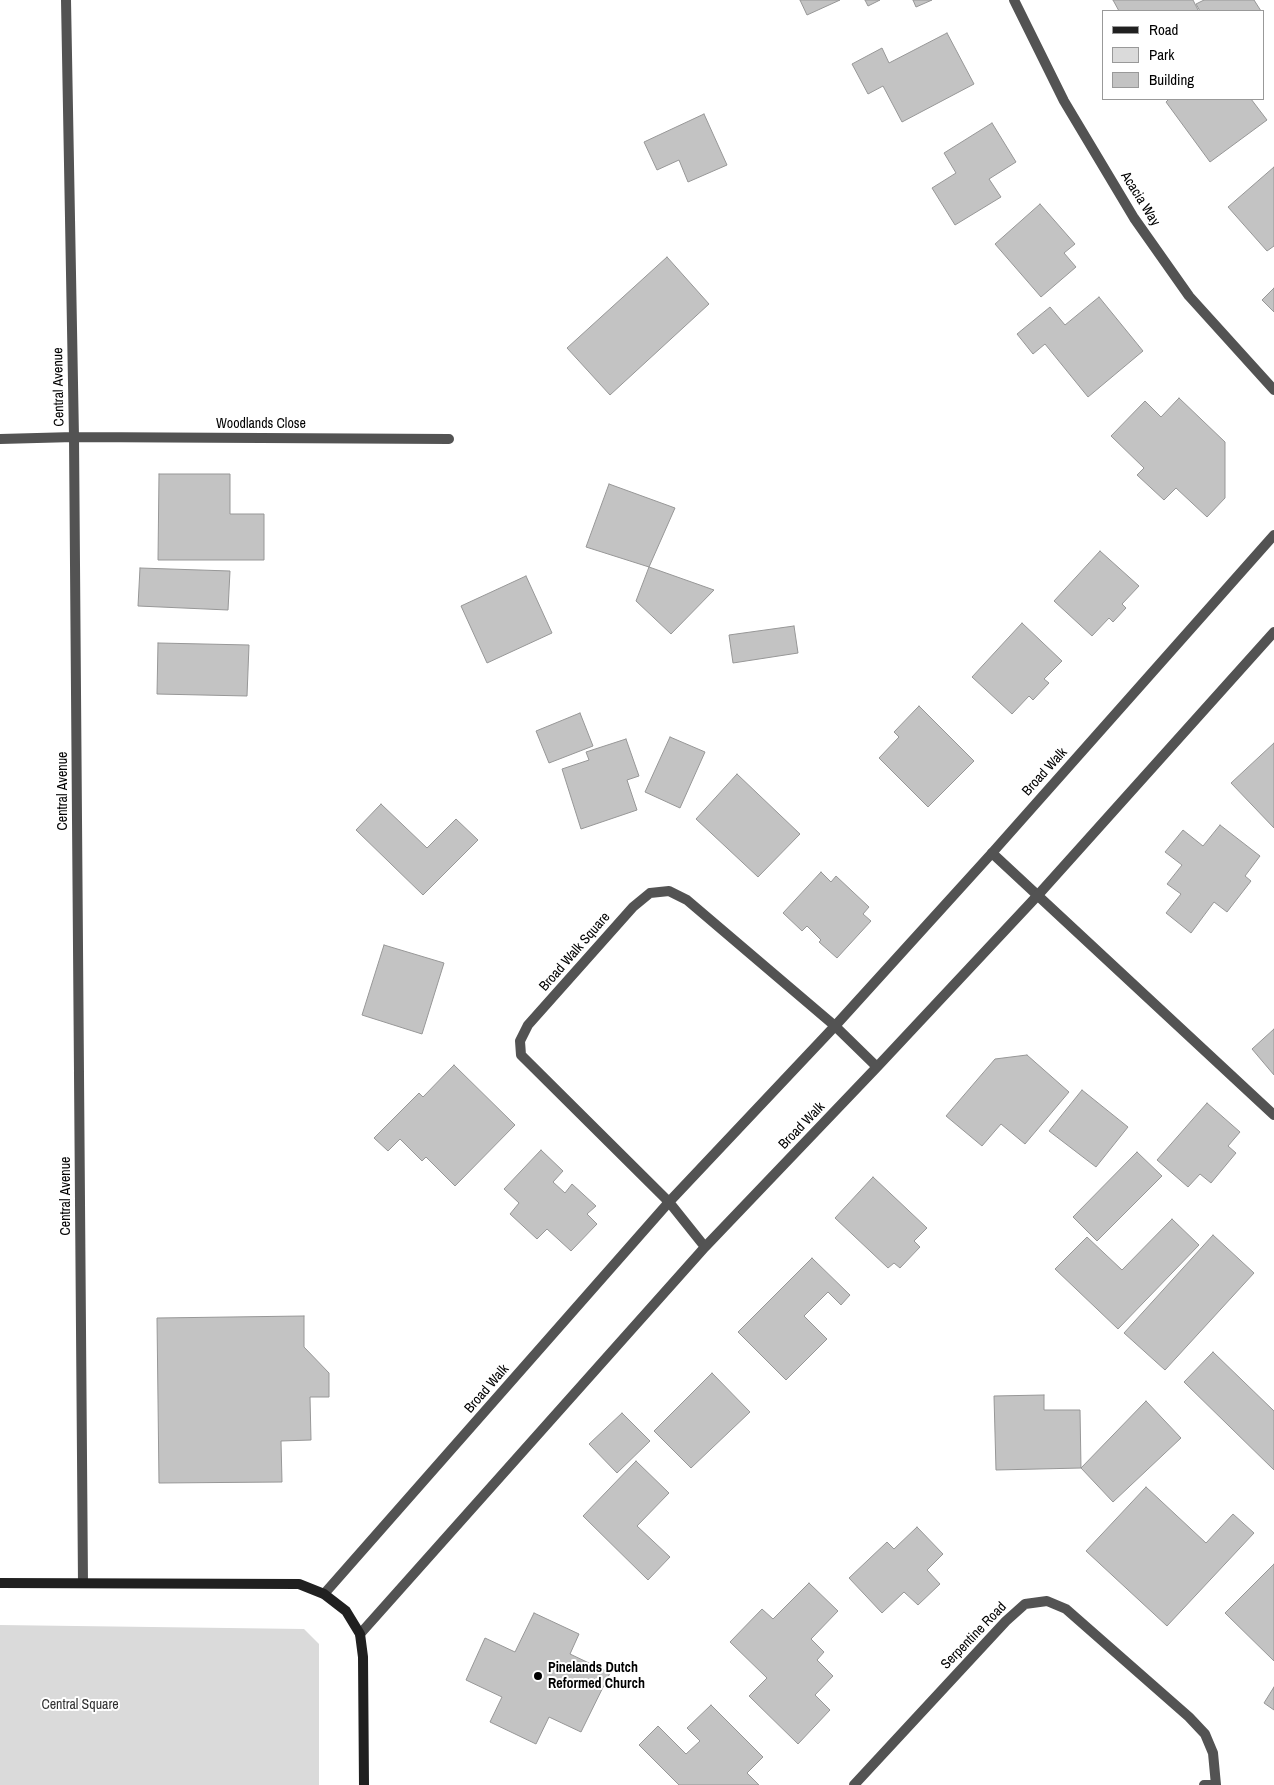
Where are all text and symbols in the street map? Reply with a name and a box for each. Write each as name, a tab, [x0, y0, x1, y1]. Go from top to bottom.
legend	[1102, 10, 1264, 100]
text: Road	[1149, 19, 1178, 40]
text: Park	[1149, 44, 1174, 65]
text: Building	[1149, 69, 1194, 90]
street label: Acacia Way	[1117, 169, 1163, 229]
street label: Central Avenue	[50, 347, 68, 427]
street label: Woodlands Close	[216, 416, 306, 432]
street label: Broad Walk	[1019, 744, 1071, 800]
street label: Central Avenue	[55, 752, 71, 830]
street label: Broad Walk Square	[536, 909, 614, 995]
street label: Broad Walk	[775, 1099, 829, 1153]
street label: Central Avenue	[58, 1157, 74, 1235]
street label: Broad Walk	[461, 1361, 513, 1417]
street label: Serpentine Road	[938, 1599, 1010, 1673]
place label: Pinelands Dutch Reformed Church	[548, 1660, 645, 1692]
marker: Pinelands Dutch Reformed Church	[532, 1670, 544, 1682]
park label: Central Square	[41, 1697, 119, 1713]

